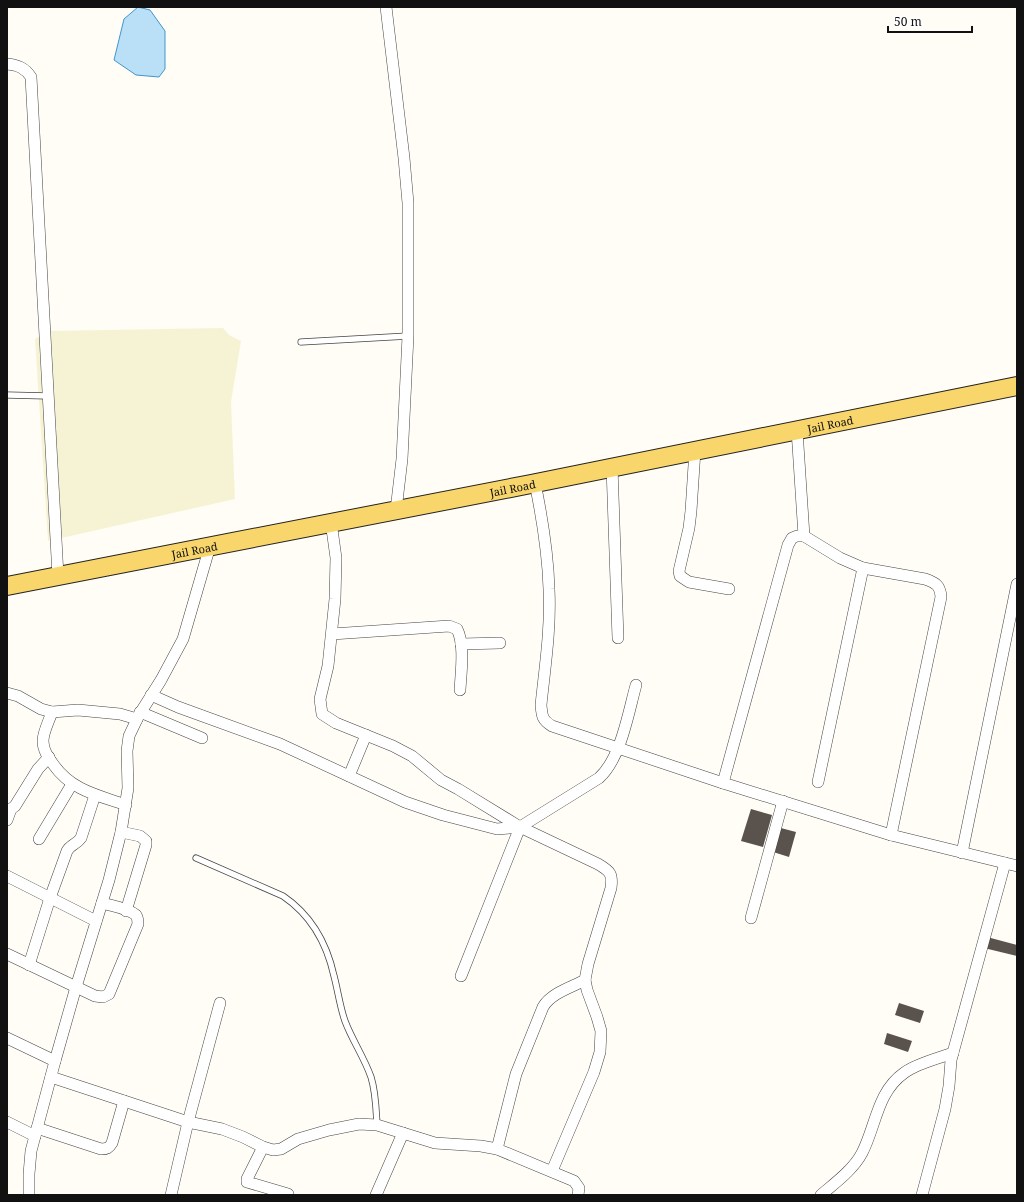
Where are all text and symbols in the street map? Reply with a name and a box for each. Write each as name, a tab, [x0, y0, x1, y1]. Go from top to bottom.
scale bar	[888, 8, 972, 34]
text: 50 m	[894, 13, 922, 30]
street label: Jail Road	[805, 412, 855, 436]
street label: Jail Road	[487, 476, 537, 500]
street label: Jail Road	[169, 538, 219, 562]

